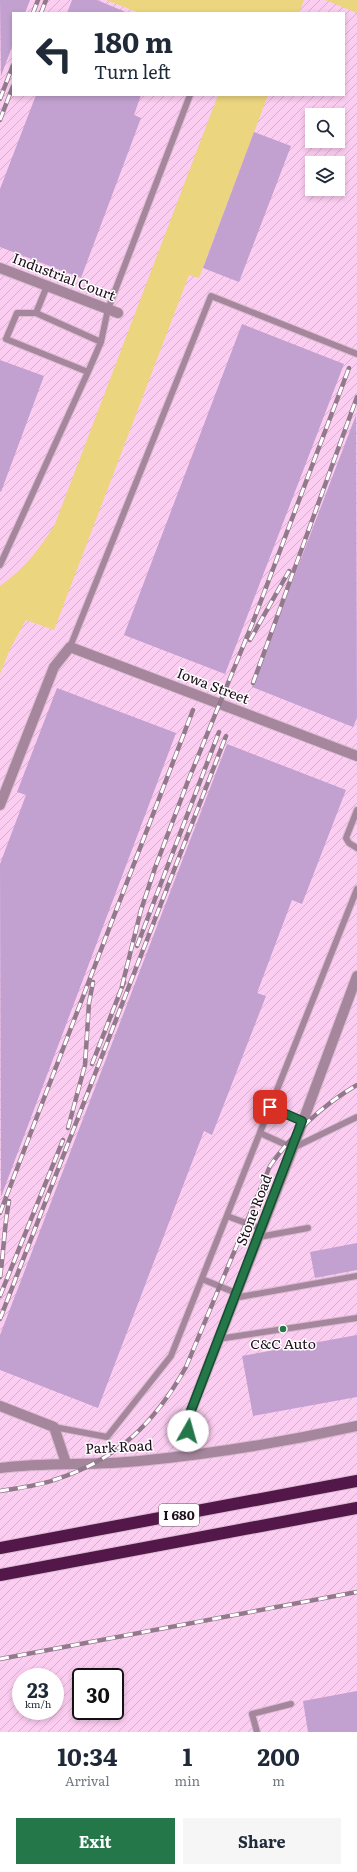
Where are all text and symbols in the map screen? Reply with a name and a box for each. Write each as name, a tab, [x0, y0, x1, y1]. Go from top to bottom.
text: 180 m	[94, 20, 173, 62]
icon: left	[28, 28, 80, 80]
text: Turn left	[94, 58, 171, 85]
map controls	[305, 108, 345, 196]
button: search	[305, 108, 345, 148]
button: layers	[305, 156, 345, 196]
street label: Industrial Court	[10, 247, 119, 305]
street label: Iowa Street	[174, 662, 253, 708]
pin	[253, 1090, 287, 1124]
icon: arrive	[259, 1096, 281, 1118]
street label: Stone Road	[230, 1171, 276, 1248]
marker: C&C Auto	[278, 1324, 288, 1334]
place label: C&C Auto	[250, 1333, 316, 1353]
position arrow	[167, 1410, 209, 1452]
street label: Park Road	[85, 1434, 154, 1458]
road number: I 680	[159, 1504, 199, 1526]
speed limit sign: 30	[72, 1668, 124, 1720]
text: 23	[27, 1674, 49, 1704]
text: km/h	[25, 1696, 51, 1711]
text: 10:34	[57, 1738, 117, 1773]
text: 1	[182, 1738, 192, 1773]
text: 200	[257, 1738, 300, 1773]
text: Arrival	[65, 1771, 110, 1790]
text: min	[175, 1771, 200, 1790]
text: m	[272, 1771, 285, 1790]
button: Exit	[16, 1818, 175, 1864]
button: Share	[183, 1818, 341, 1864]

